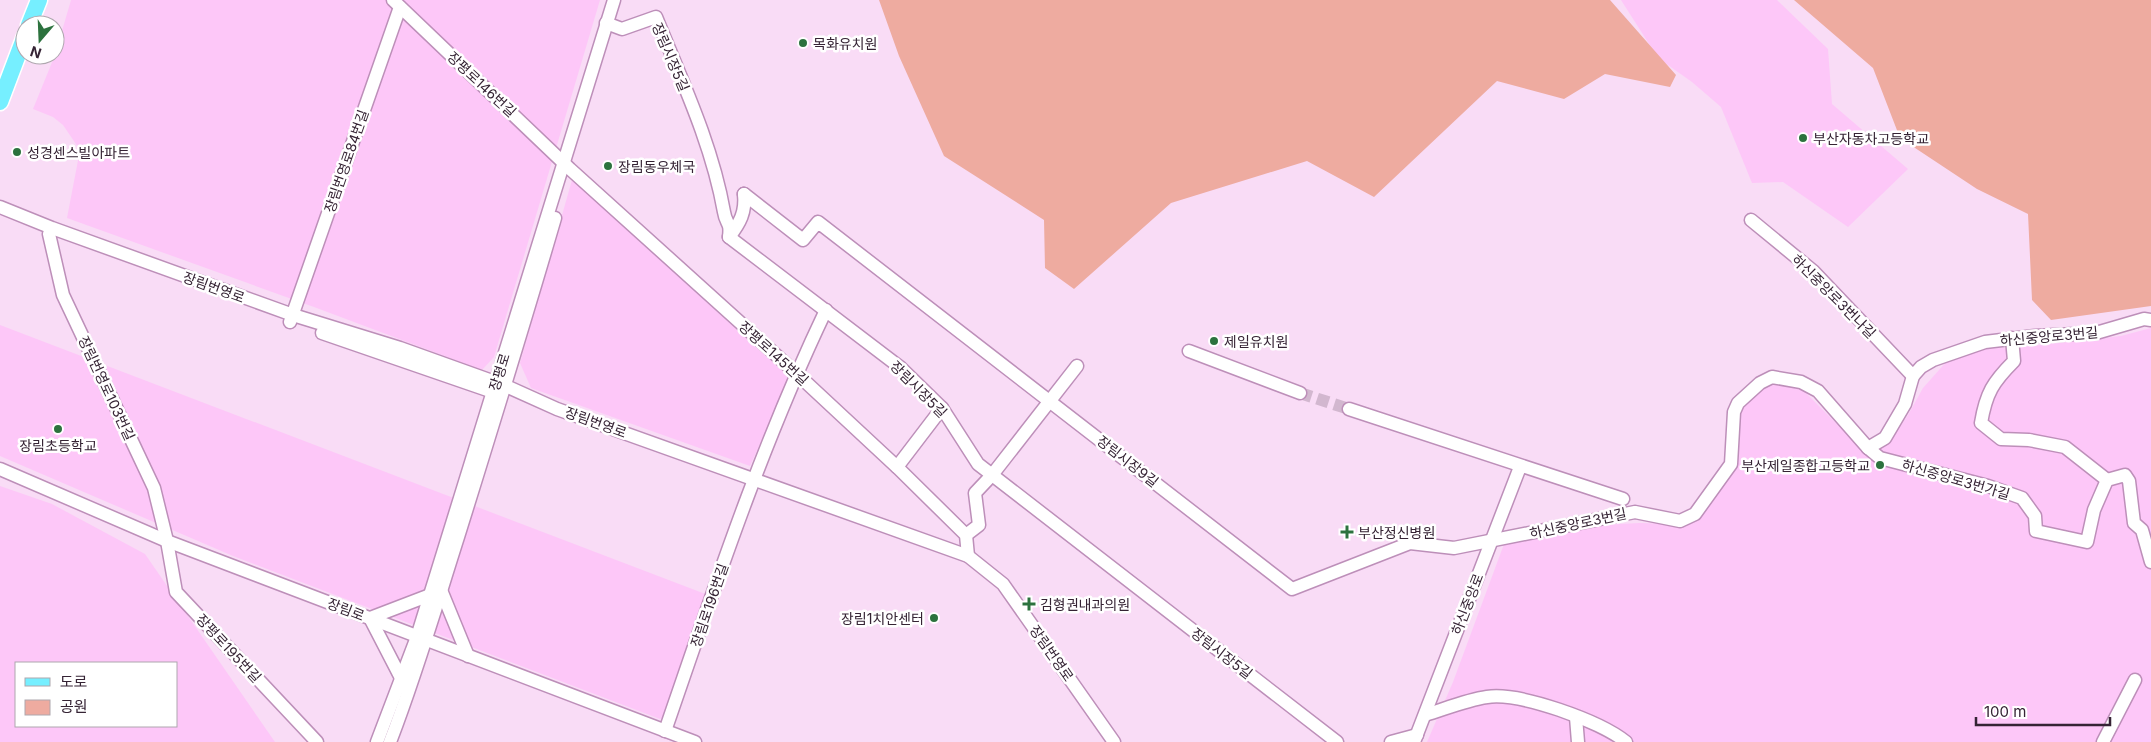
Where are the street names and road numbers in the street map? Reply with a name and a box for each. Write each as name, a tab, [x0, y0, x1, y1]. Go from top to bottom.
street label: 장림시장5길	[649, 20, 693, 94]
street label: 장평로146번길	[444, 48, 520, 120]
street label: 장림번영로84번길	[320, 107, 372, 215]
street label: 하신중앙로3번나길	[1789, 251, 1879, 341]
street label: 장림번영로	[181, 268, 247, 306]
street label: 장평로145번길	[736, 317, 812, 389]
street label: 하신중앙로3번길	[1999, 323, 2099, 349]
street label: 장림번영로103번길	[75, 333, 139, 443]
street label: 장평로	[485, 351, 513, 393]
street label: 장림시장5길	[887, 357, 951, 421]
street label: 장림번영로	[563, 403, 629, 441]
street label: 장림시장9길	[1094, 432, 1162, 490]
street label: 하신중앙로3번가길	[1900, 455, 2012, 503]
street label: 하신중앙로3번길	[1528, 504, 1628, 542]
street label: 장림로196번길	[687, 561, 731, 649]
street label: 하신중앙로	[1448, 571, 1487, 637]
street label: 장림로	[325, 594, 367, 624]
street label: 장평로195번길	[193, 610, 265, 686]
street label: 장림번영로	[1027, 622, 1077, 684]
street label: 장림시장5길	[1188, 624, 1256, 682]

